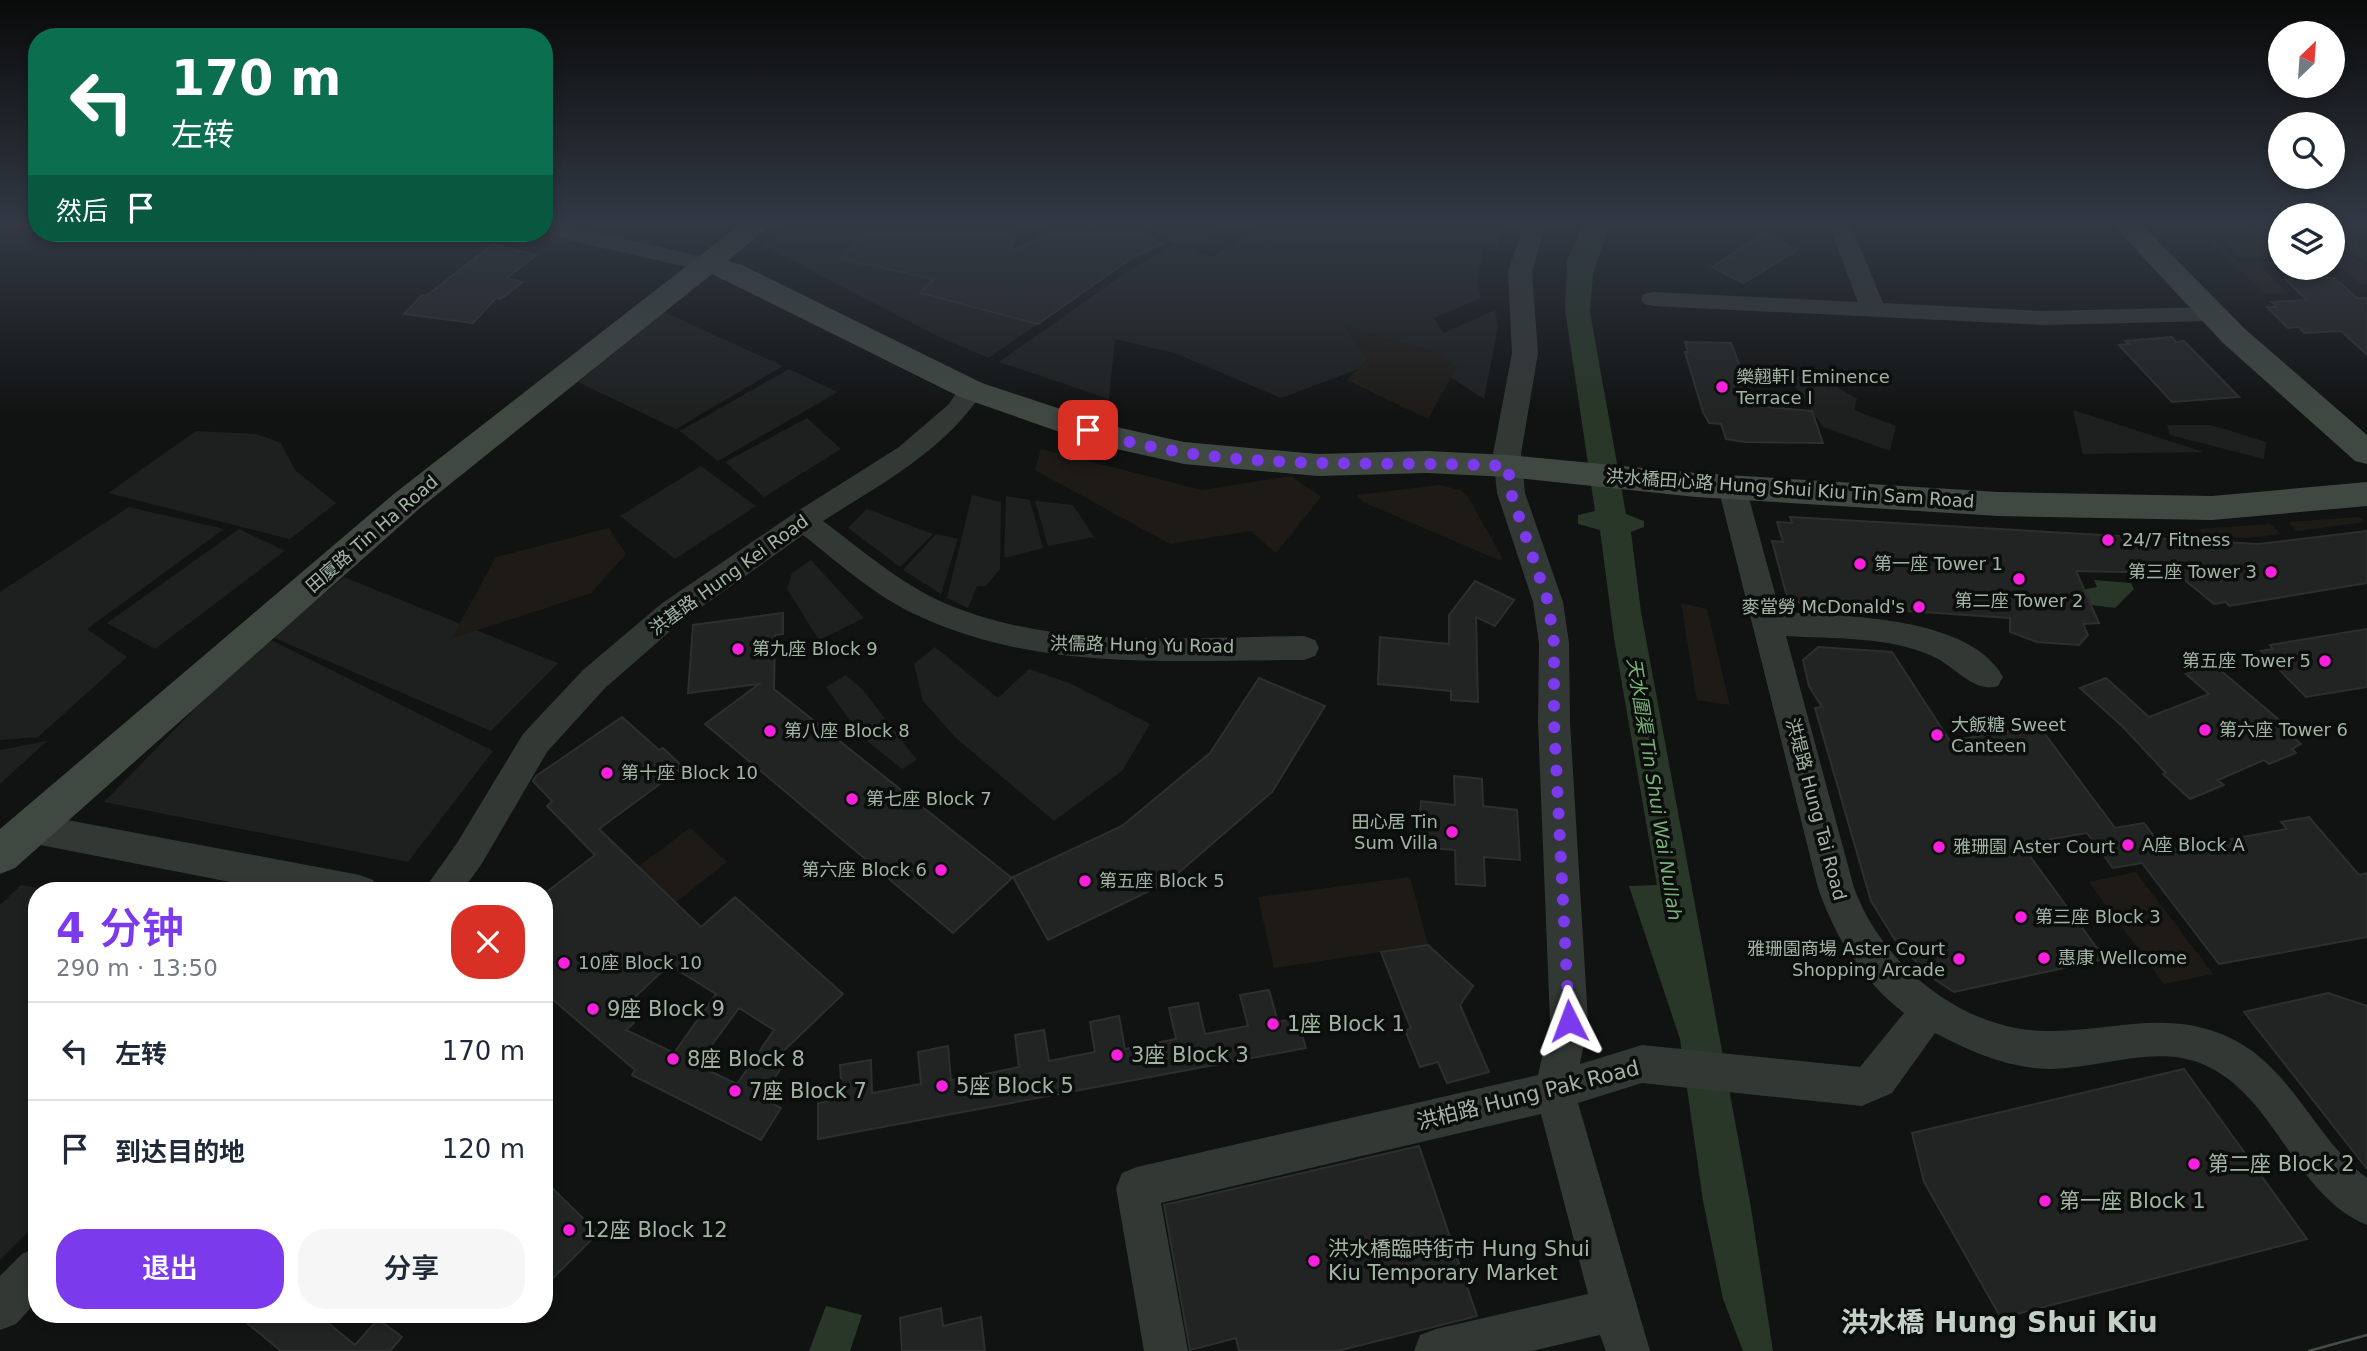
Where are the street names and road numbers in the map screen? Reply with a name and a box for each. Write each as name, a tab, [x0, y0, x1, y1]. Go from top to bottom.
street label: 洪水橋田心路 Hung Shui Kiu Tin Sam Road	[1605, 465, 1975, 512]
street label: 田廈路 Tin Ha Road	[301, 471, 442, 597]
street label: 洪基路 Hung Kei Road	[645, 510, 812, 639]
street label: 洪儒路 Hung Yu Road	[1050, 632, 1234, 657]
street label: 洪堤路 Hung Tai Road	[1782, 715, 1851, 902]
street label: 洪柏路 Hung Pak Road	[1414, 1056, 1642, 1134]

